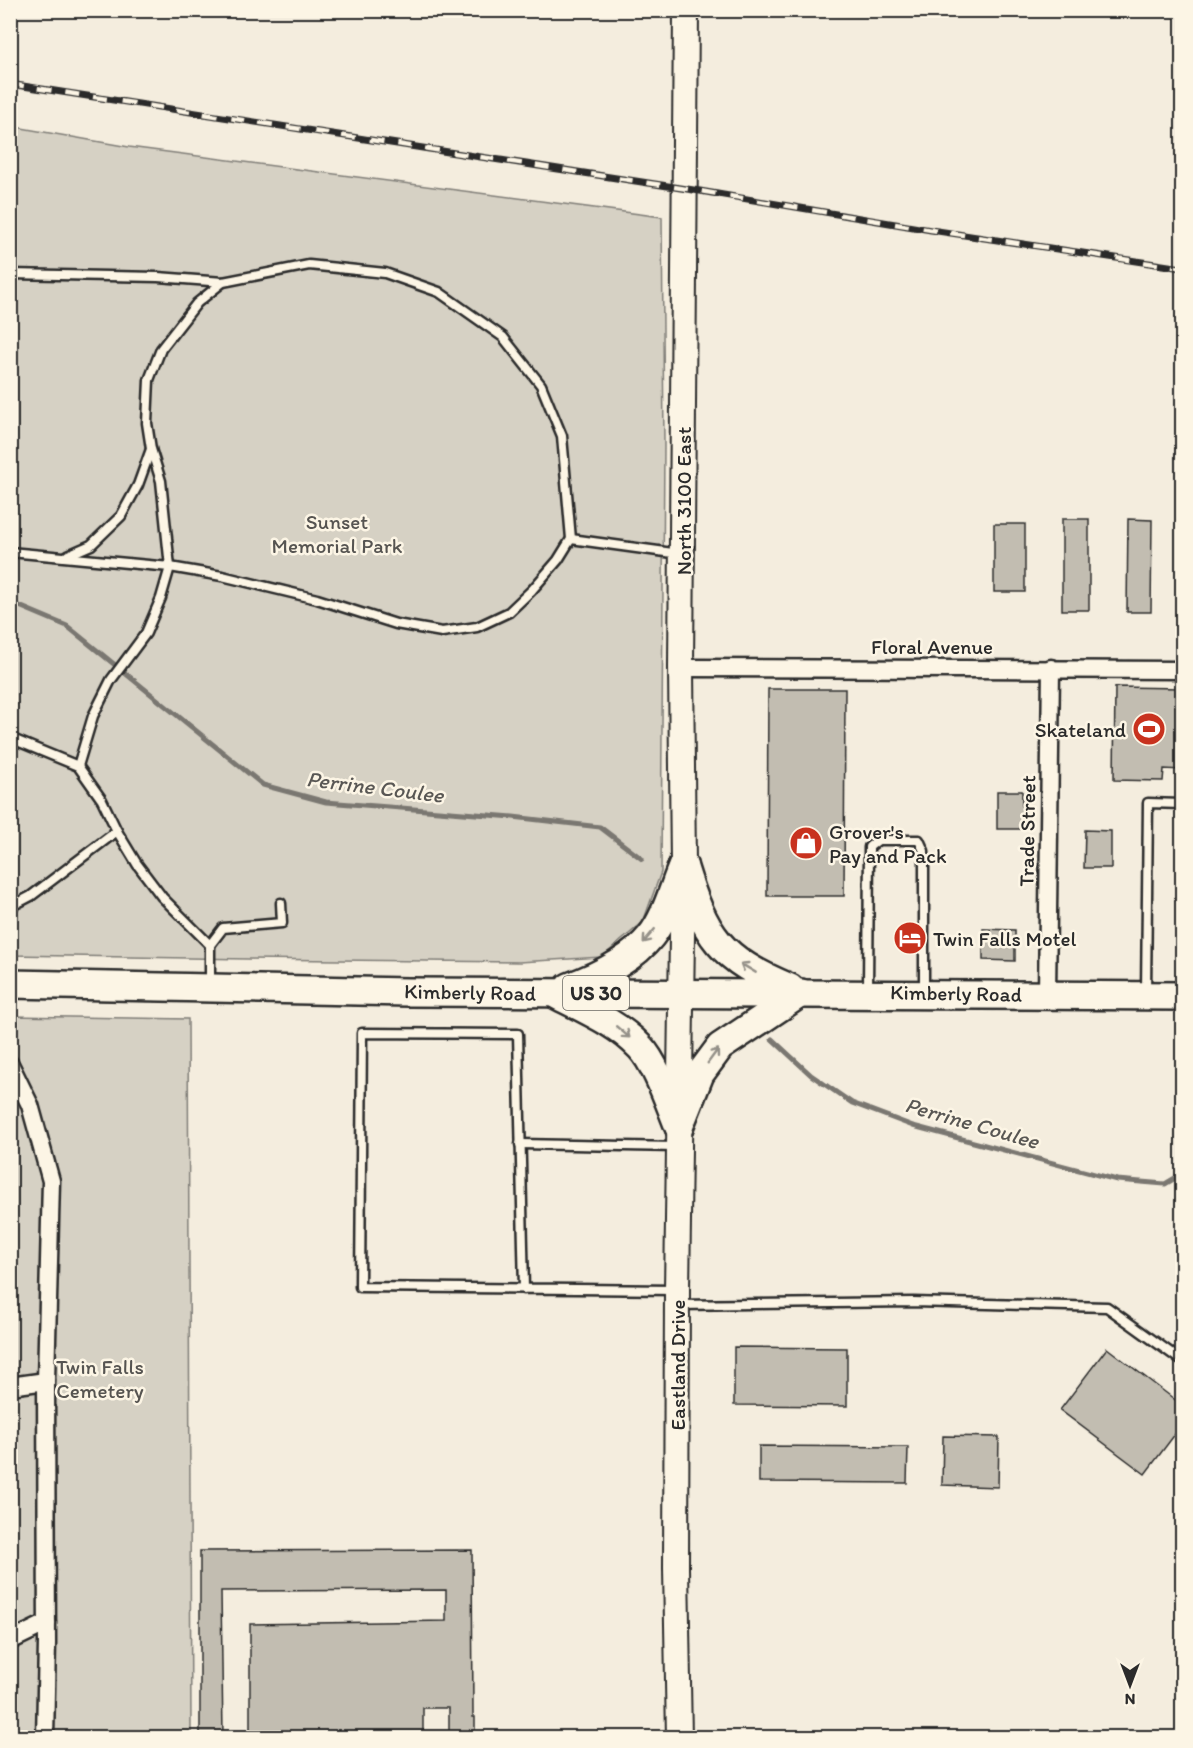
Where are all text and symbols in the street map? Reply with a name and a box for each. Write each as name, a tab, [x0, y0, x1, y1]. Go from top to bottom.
street label: North 3100 East	[671, 427, 696, 575]
park label: Sunset Memorial Park	[271, 509, 403, 558]
street label: Floral Avenue	[871, 634, 993, 659]
sports icon: Skateland	[1131, 711, 1167, 747]
place label: Skateland	[1035, 717, 1126, 742]
water label: Perrine Coulee	[305, 765, 447, 809]
street label: Trade Street	[1014, 775, 1040, 887]
place label: Grover's Pay and Pack	[829, 819, 947, 868]
shop icon: Grover's Pay and Pack	[788, 825, 824, 861]
hotel icon: Twin Falls Motel	[892, 920, 928, 956]
place label: Twin Falls Motel	[933, 926, 1077, 951]
one-way arrow	[642, 928, 655, 944]
one-way arrow	[740, 962, 757, 974]
road number: US 30	[563, 976, 629, 1010]
street label: Kimberly Road	[404, 978, 537, 1006]
street label: Kimberly Road	[890, 979, 1023, 1007]
one-way arrow	[615, 1025, 630, 1039]
one-way arrow	[707, 1048, 719, 1064]
water label: Perrine Coulee	[902, 1091, 1043, 1155]
street label: Eastland Drive	[665, 1299, 690, 1431]
park label: Twin Falls Cemetery	[56, 1354, 144, 1403]
north arrow	[1100, 1655, 1160, 1715]
text: N	[1125, 1690, 1135, 1709]

